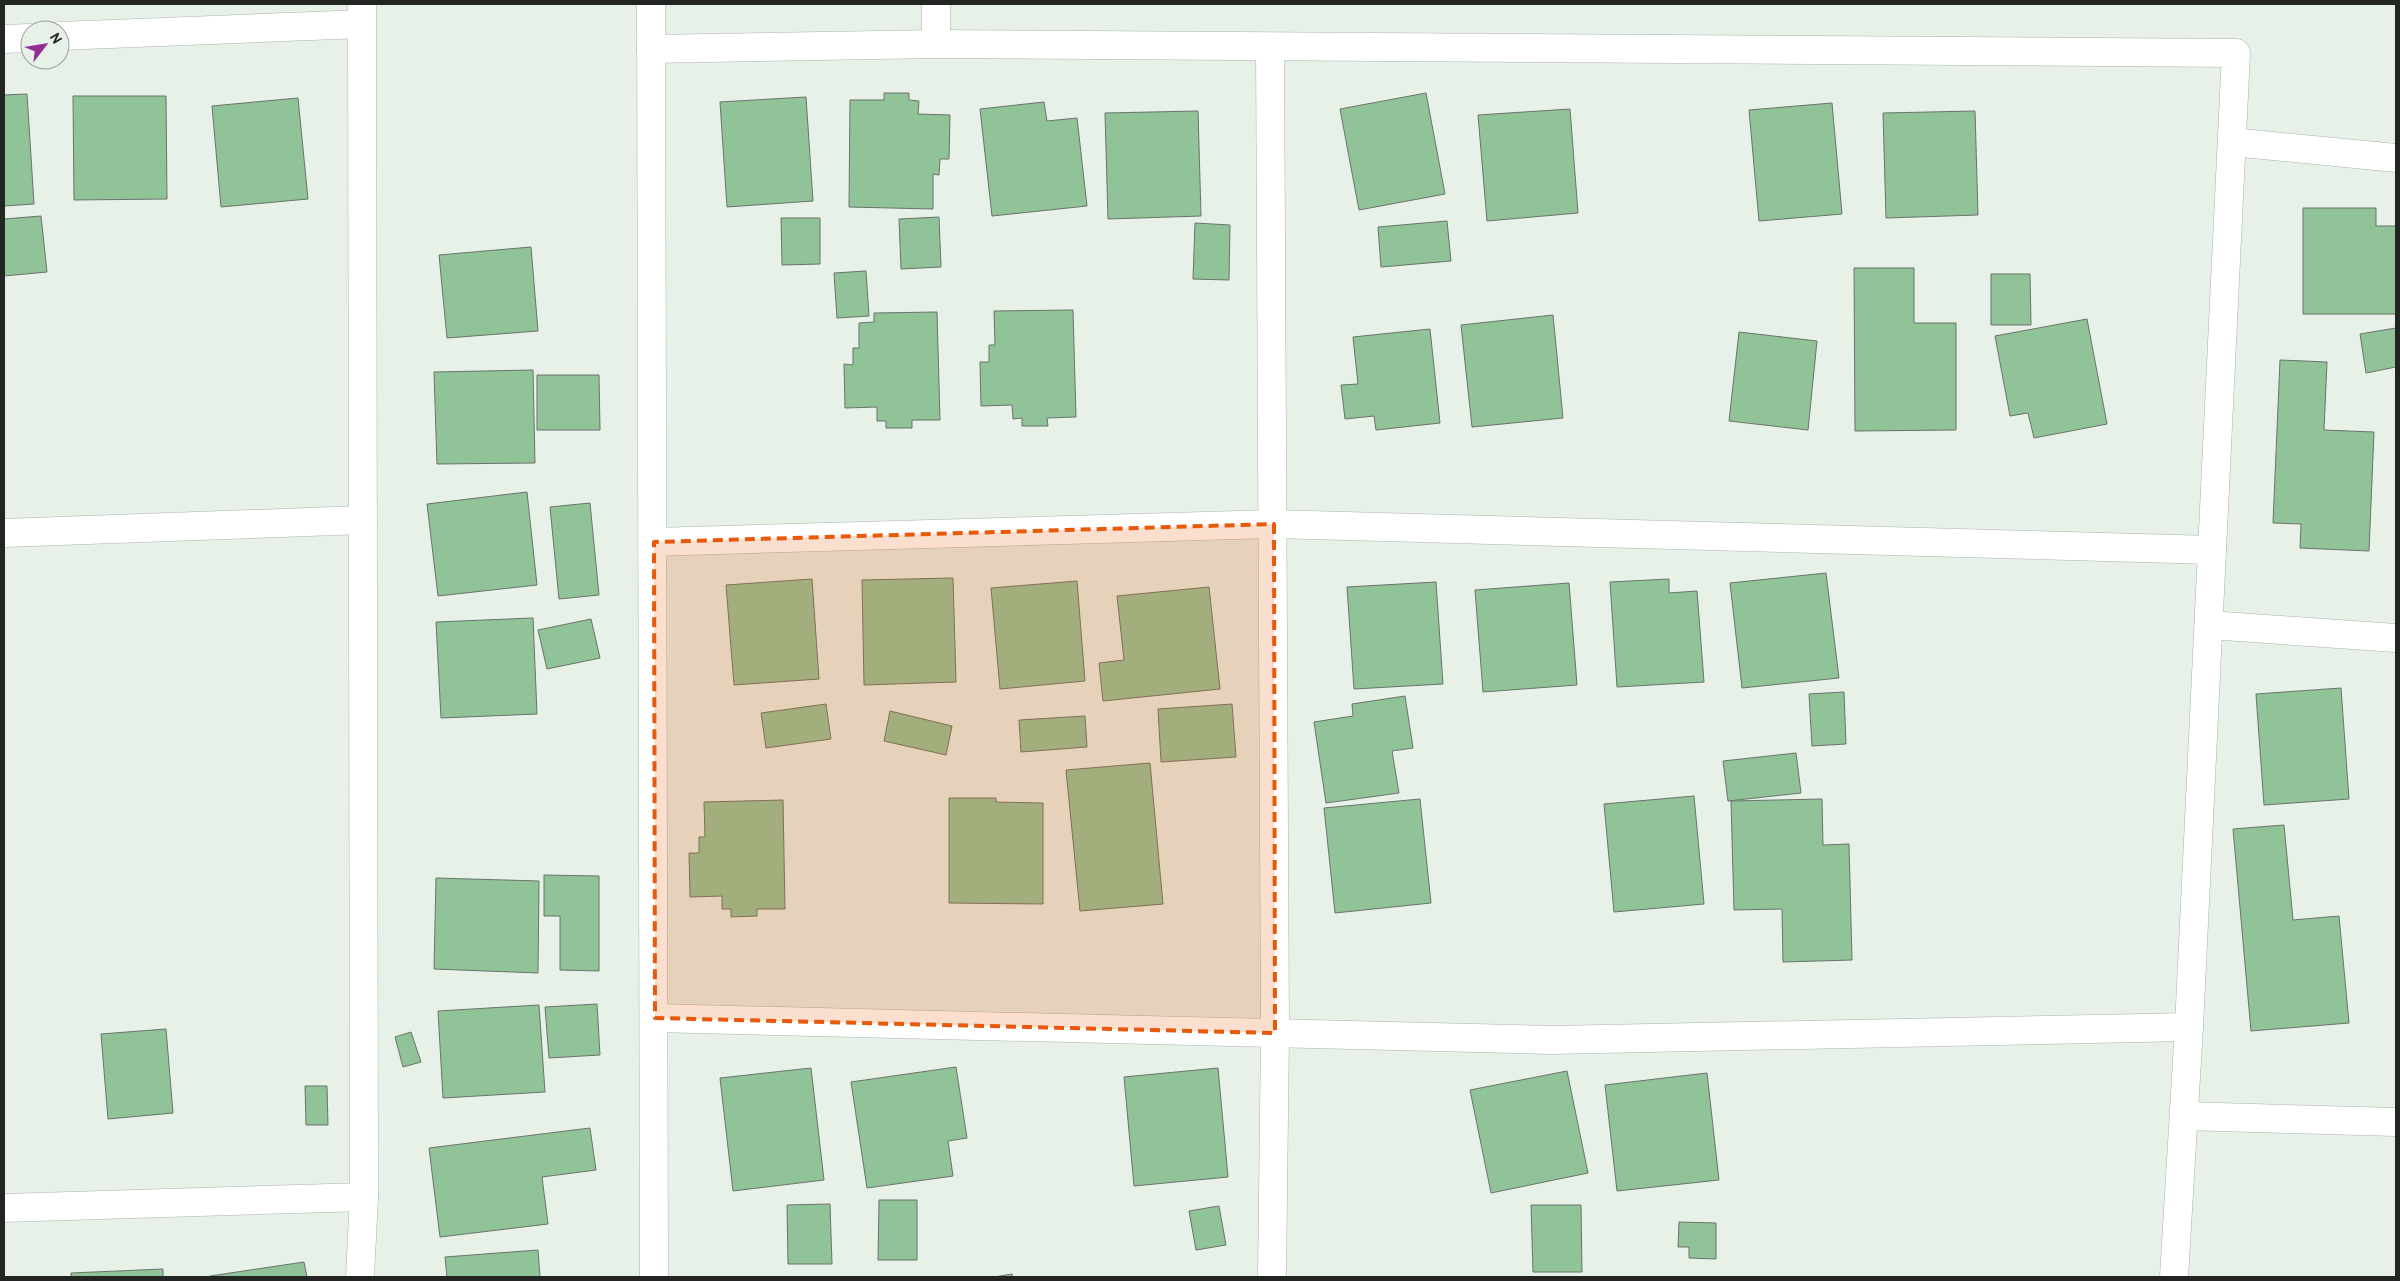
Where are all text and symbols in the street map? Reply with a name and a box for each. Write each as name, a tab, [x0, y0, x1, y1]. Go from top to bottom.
north arrow	[20, 20, 70, 70]
text: N	[45, 30, 65, 48]

